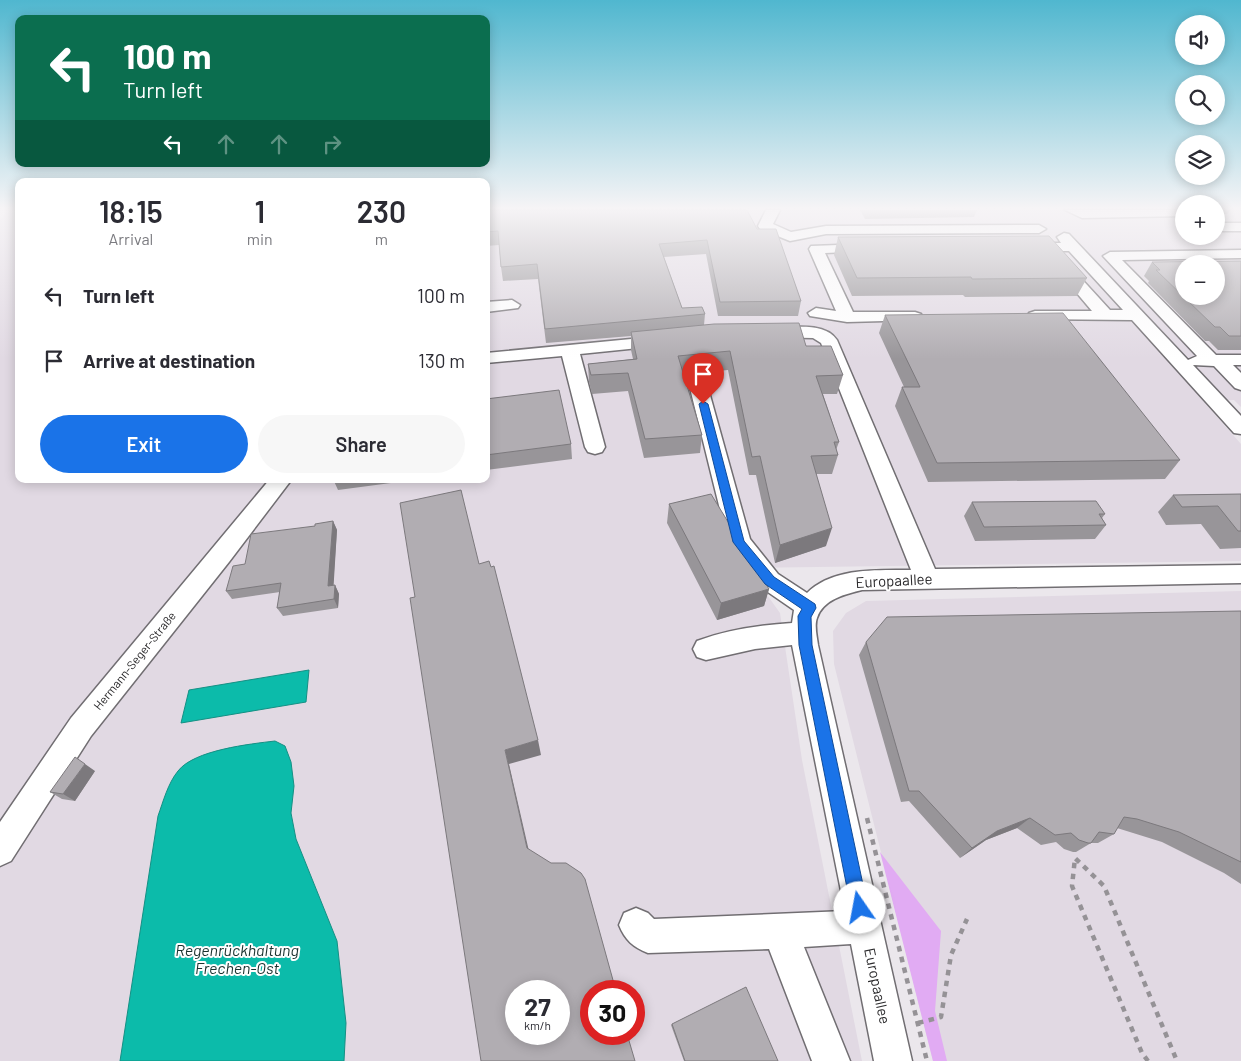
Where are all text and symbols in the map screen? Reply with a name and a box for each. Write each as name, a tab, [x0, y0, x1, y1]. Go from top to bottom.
map controls	[1175, 15, 1225, 305]
button: sound	[1175, 15, 1225, 65]
text: 100 m	[123, 34, 212, 76]
icon: left	[40, 35, 105, 100]
button: search	[1175, 75, 1225, 125]
text: Turn left	[123, 76, 203, 102]
icon: left	[159, 130, 187, 158]
icon: ahead	[212, 130, 240, 158]
icon: ahead	[265, 130, 293, 158]
icon: right	[318, 130, 346, 158]
button: layers	[1175, 135, 1225, 185]
text: 18:15	[99, 193, 163, 229]
text: 1	[254, 193, 265, 229]
text: 230	[357, 193, 406, 229]
button: +	[1175, 195, 1225, 245]
text: Arrival	[109, 229, 153, 248]
text: min	[247, 229, 273, 248]
text: m	[375, 229, 388, 248]
button: −	[1175, 255, 1225, 305]
icon: left	[40, 282, 68, 310]
text: Turn left	[83, 284, 154, 307]
text: 100 m	[417, 284, 465, 307]
icon: arrive	[40, 347, 68, 375]
text: Arrive at destination	[83, 349, 255, 372]
text: 130 m	[418, 349, 465, 372]
pin	[682, 353, 724, 404]
icon: arrive	[689, 360, 717, 388]
button: Exit	[40, 415, 248, 473]
button: Share	[258, 415, 465, 473]
street label: Europaallee	[855, 569, 933, 591]
street label: Hermann-Seger-Straße	[90, 608, 178, 712]
position arrow	[833, 881, 885, 933]
water label: Regenrückhaltung Frechen-Ost	[175, 940, 299, 977]
street label: Europaallee	[861, 946, 895, 1025]
speed limit sign: 30	[580, 980, 645, 1045]
text: 27	[524, 991, 551, 1021]
text: km/h	[524, 1018, 551, 1032]

